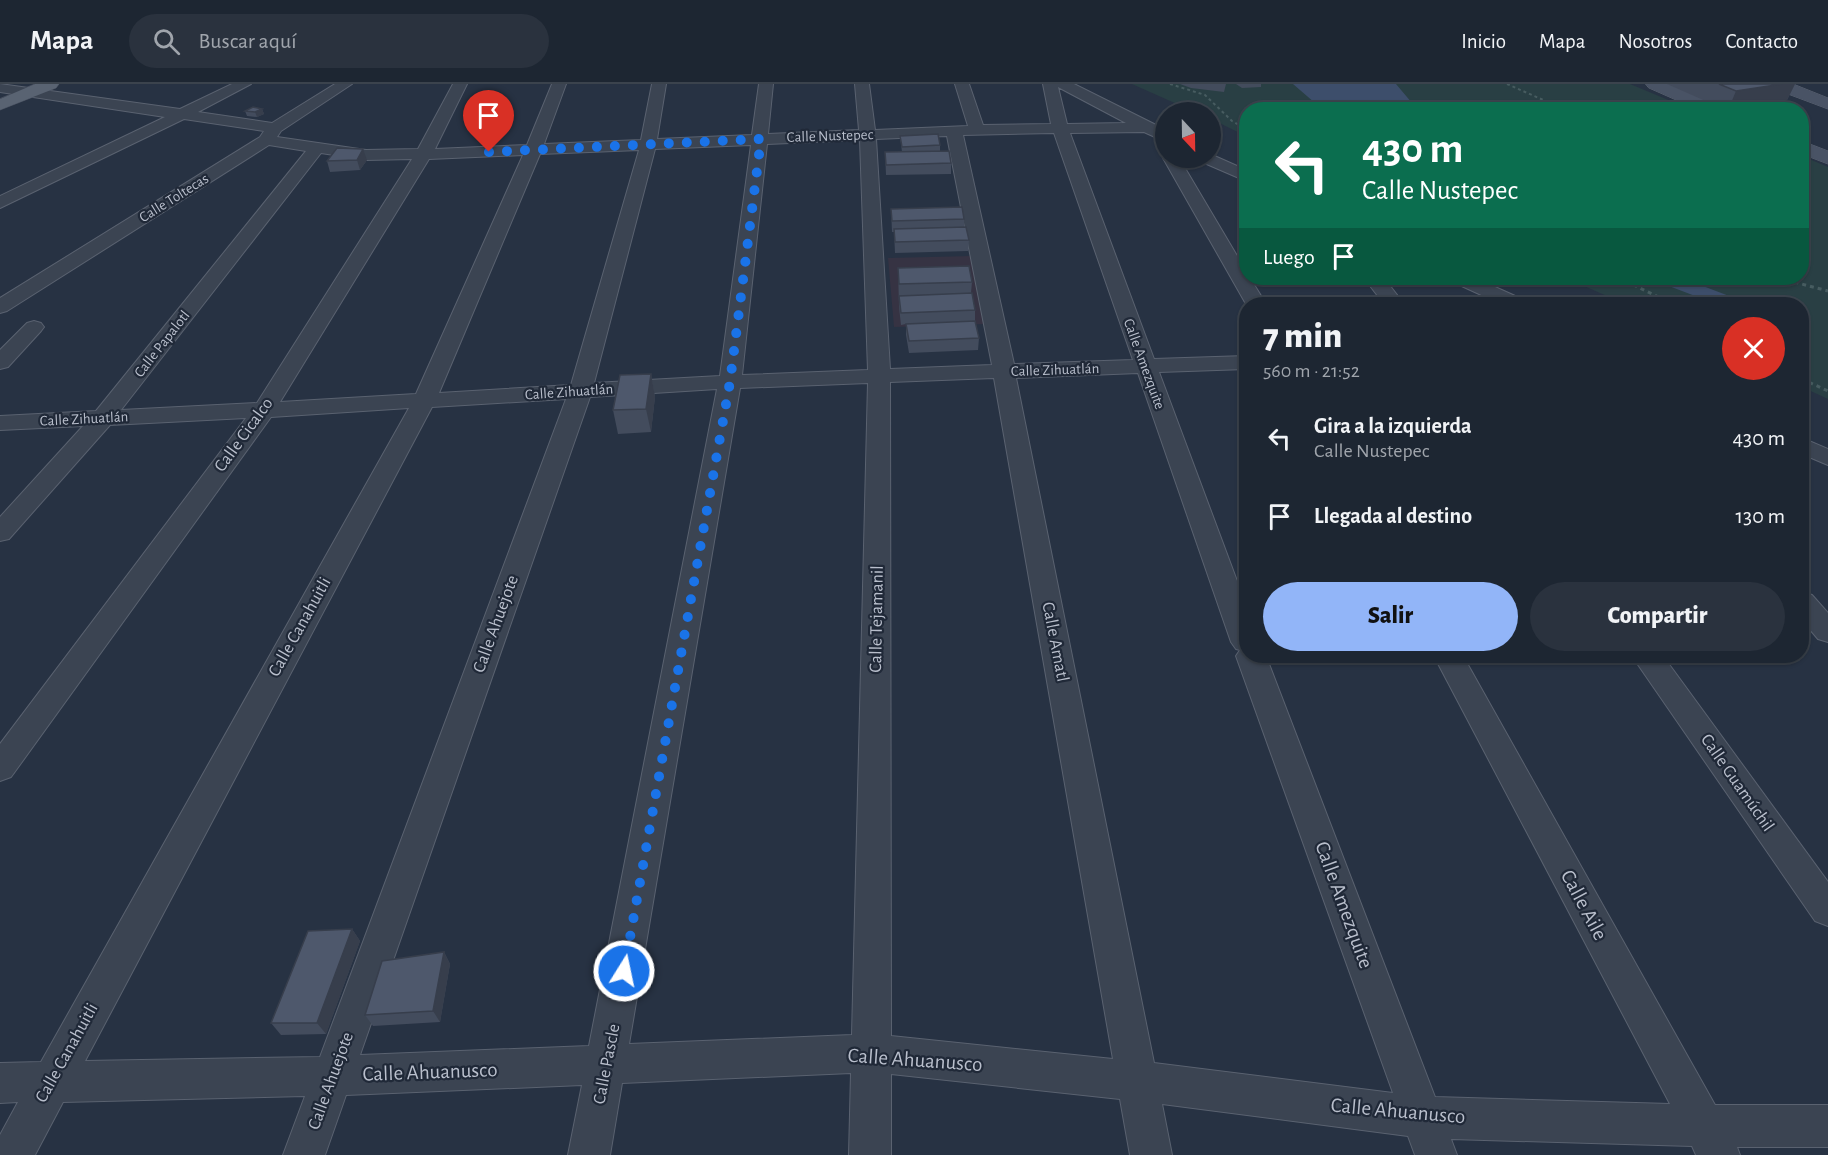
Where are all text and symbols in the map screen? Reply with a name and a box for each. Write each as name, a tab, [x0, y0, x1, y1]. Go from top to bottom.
search box	[129, 14, 549, 68]
icon: search	[150, 25, 183, 58]
text: Mapa	[30, 27, 93, 55]
text: Buscar aquí	[198, 30, 297, 52]
text: Inicio	[1461, 31, 1506, 52]
text: Mapa	[1539, 31, 1586, 52]
text: Nosotros	[1619, 31, 1692, 52]
text: Contacto	[1725, 31, 1798, 52]
pin	[463, 90, 514, 152]
icon: arrive	[472, 99, 505, 132]
north arrow	[1155, 102, 1221, 168]
map controls	[1155, 102, 1221, 168]
icon: left	[1263, 126, 1341, 204]
street label: Calle Nustepec	[786, 127, 874, 145]
text: 430 m	[1362, 128, 1463, 170]
street label: Calle Toltecas	[137, 171, 211, 225]
text: Calle Nustepec	[1362, 177, 1518, 204]
icon: arrive	[1327, 240, 1360, 273]
text: Luego	[1263, 246, 1315, 268]
street label: Calle Papalotl	[131, 308, 193, 380]
street label: Calle Amezquite	[1121, 317, 1167, 411]
button: close	[1722, 317, 1785, 380]
text: 7 min	[1263, 318, 1342, 354]
street label: Calle Zihuatlán	[1011, 361, 1099, 379]
text: 560 m · 21:52	[1263, 361, 1360, 381]
street label: Calle Zihuatlán	[524, 381, 614, 403]
street label: Calle Cicalco	[211, 394, 277, 475]
street label: Calle Zihuatlán	[39, 409, 129, 429]
text: Gira a la izquierda	[1314, 415, 1472, 437]
icon: left	[1263, 422, 1296, 455]
text: 430 m	[1733, 427, 1785, 449]
text: Calle Nustepec	[1314, 441, 1430, 461]
icon: arrive	[1263, 500, 1296, 533]
text: Llegada al destino	[1314, 505, 1472, 527]
text: 130 m	[1736, 505, 1785, 527]
street label: Calle Tejamanil	[867, 565, 887, 673]
street label: Calle Ahuejote	[470, 573, 522, 675]
street label: Calle Canahuitli	[265, 574, 335, 680]
button: Salir	[1263, 582, 1518, 651]
button: Compartir	[1530, 582, 1785, 651]
street label: Calle Amatl	[1038, 601, 1072, 683]
street label: Calle Guamúchil	[1697, 731, 1777, 835]
street label: Calle Amezquite	[1311, 839, 1377, 971]
street label: Calle Aile	[1557, 866, 1611, 944]
position arrow	[592, 939, 656, 1003]
street label: Calle Canahuitli	[32, 1000, 102, 1106]
street label: Calle Pascle	[590, 1022, 624, 1106]
street label: Calle Ahuejote	[305, 1030, 357, 1132]
street label: Calle Ahuanusco	[847, 1045, 983, 1075]
street label: Calle Ahuanusco	[362, 1059, 498, 1085]
street label: Calle Ahuanusco	[1330, 1095, 1466, 1127]

